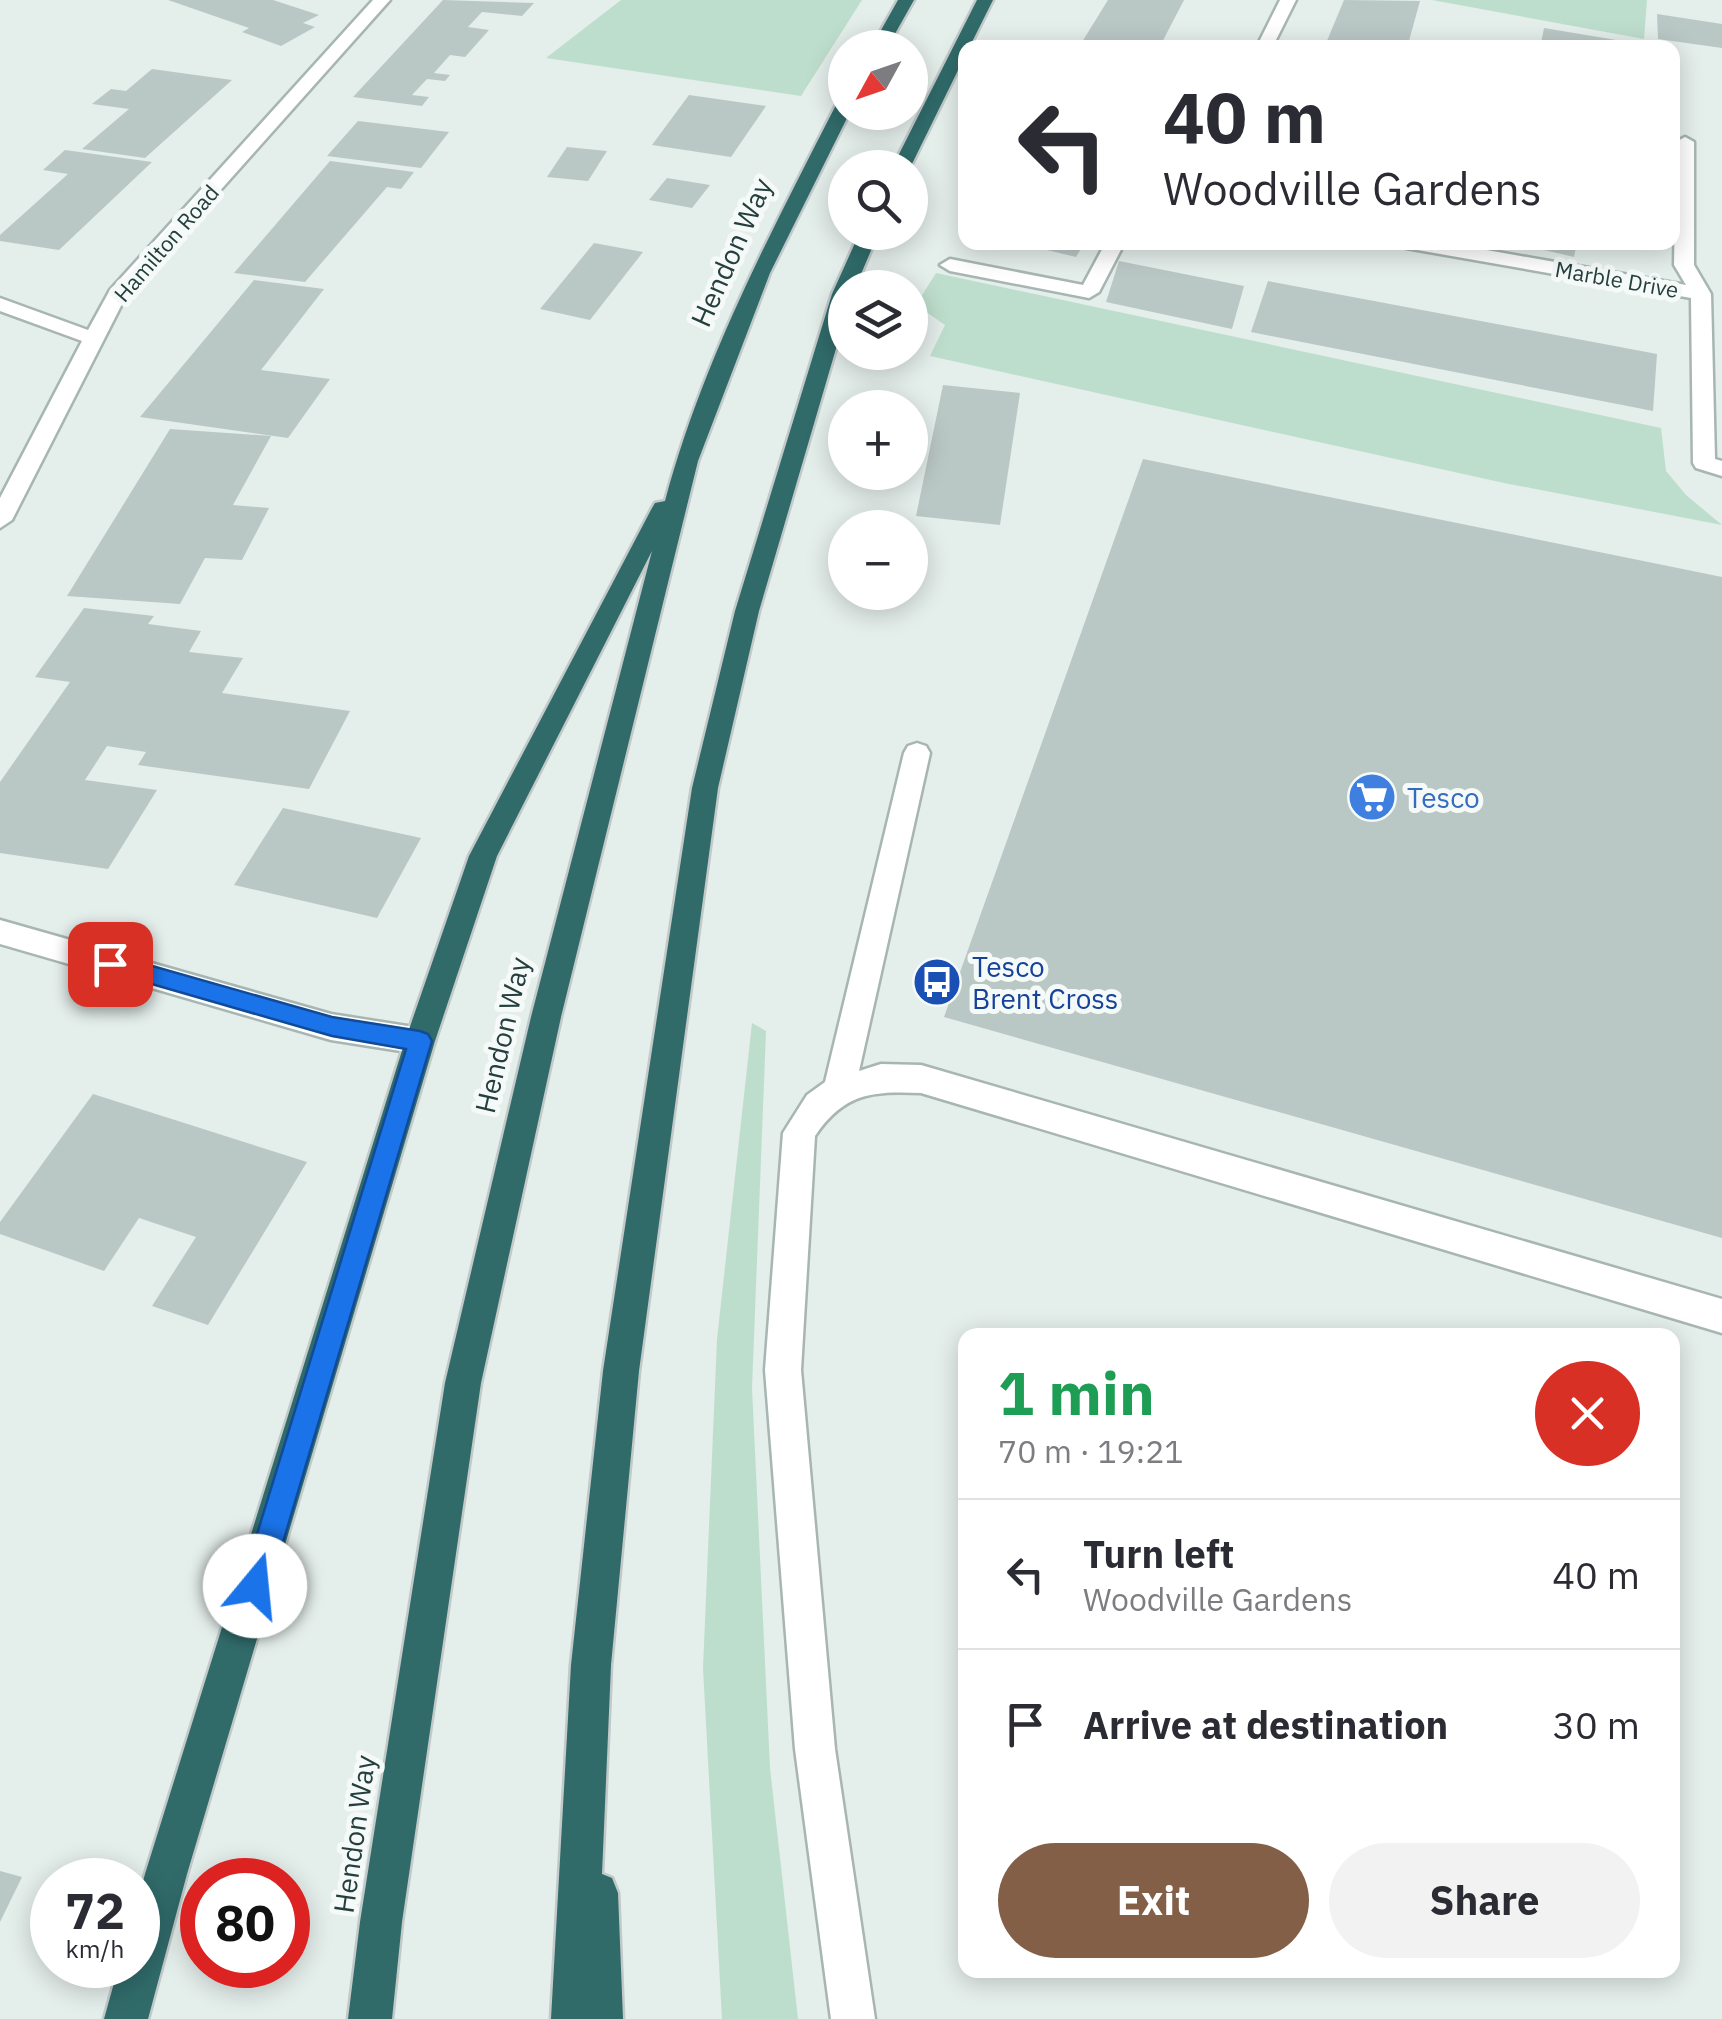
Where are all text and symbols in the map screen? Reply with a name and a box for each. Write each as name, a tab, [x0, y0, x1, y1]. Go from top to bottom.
north arrow	[828, 30, 928, 130]
map controls	[828, 30, 928, 610]
text: 40 m	[1163, 71, 1326, 162]
icon: left	[998, 80, 1128, 210]
button: search	[828, 150, 928, 250]
text: Woodville Gardens	[1163, 159, 1542, 217]
street label: Hendon Way	[682, 172, 780, 332]
street label: Hamilton Road	[107, 178, 225, 308]
street label: Marble Drive	[1553, 254, 1681, 304]
button: layers	[828, 270, 928, 370]
button: +	[828, 390, 928, 490]
button: −	[828, 510, 928, 610]
supermarket icon: Tesco	[1346, 771, 1398, 823]
place label: Tesco	[1407, 779, 1480, 816]
pin	[68, 922, 153, 1007]
icon: arrive	[83, 937, 138, 992]
place label: Tesco Brent Cross	[972, 948, 1118, 1017]
street label: Hendon Way	[466, 953, 538, 1117]
bus stop icon: Tesco Brent Cross	[911, 956, 963, 1008]
text: 1 min	[998, 1353, 1155, 1432]
button: close	[1535, 1361, 1640, 1466]
text: 70 m · 19:21	[998, 1430, 1184, 1472]
text: Turn left	[1083, 1529, 1234, 1578]
position arrow	[203, 1534, 307, 1638]
icon: left	[998, 1547, 1053, 1602]
text: 40 m	[1552, 1550, 1640, 1599]
text: Woodville Gardens	[1083, 1578, 1352, 1620]
icon: arrive	[998, 1697, 1053, 1752]
text: Arrive at destination	[1083, 1700, 1448, 1749]
text: 30 m	[1552, 1700, 1640, 1749]
street label: Hendon Way	[325, 1753, 383, 1915]
button: Exit	[998, 1843, 1309, 1958]
button: Share	[1329, 1843, 1640, 1958]
speed limit sign: 80	[180, 1858, 310, 1988]
text: 72	[65, 1878, 125, 1943]
text: km/h	[66, 1932, 124, 1965]

